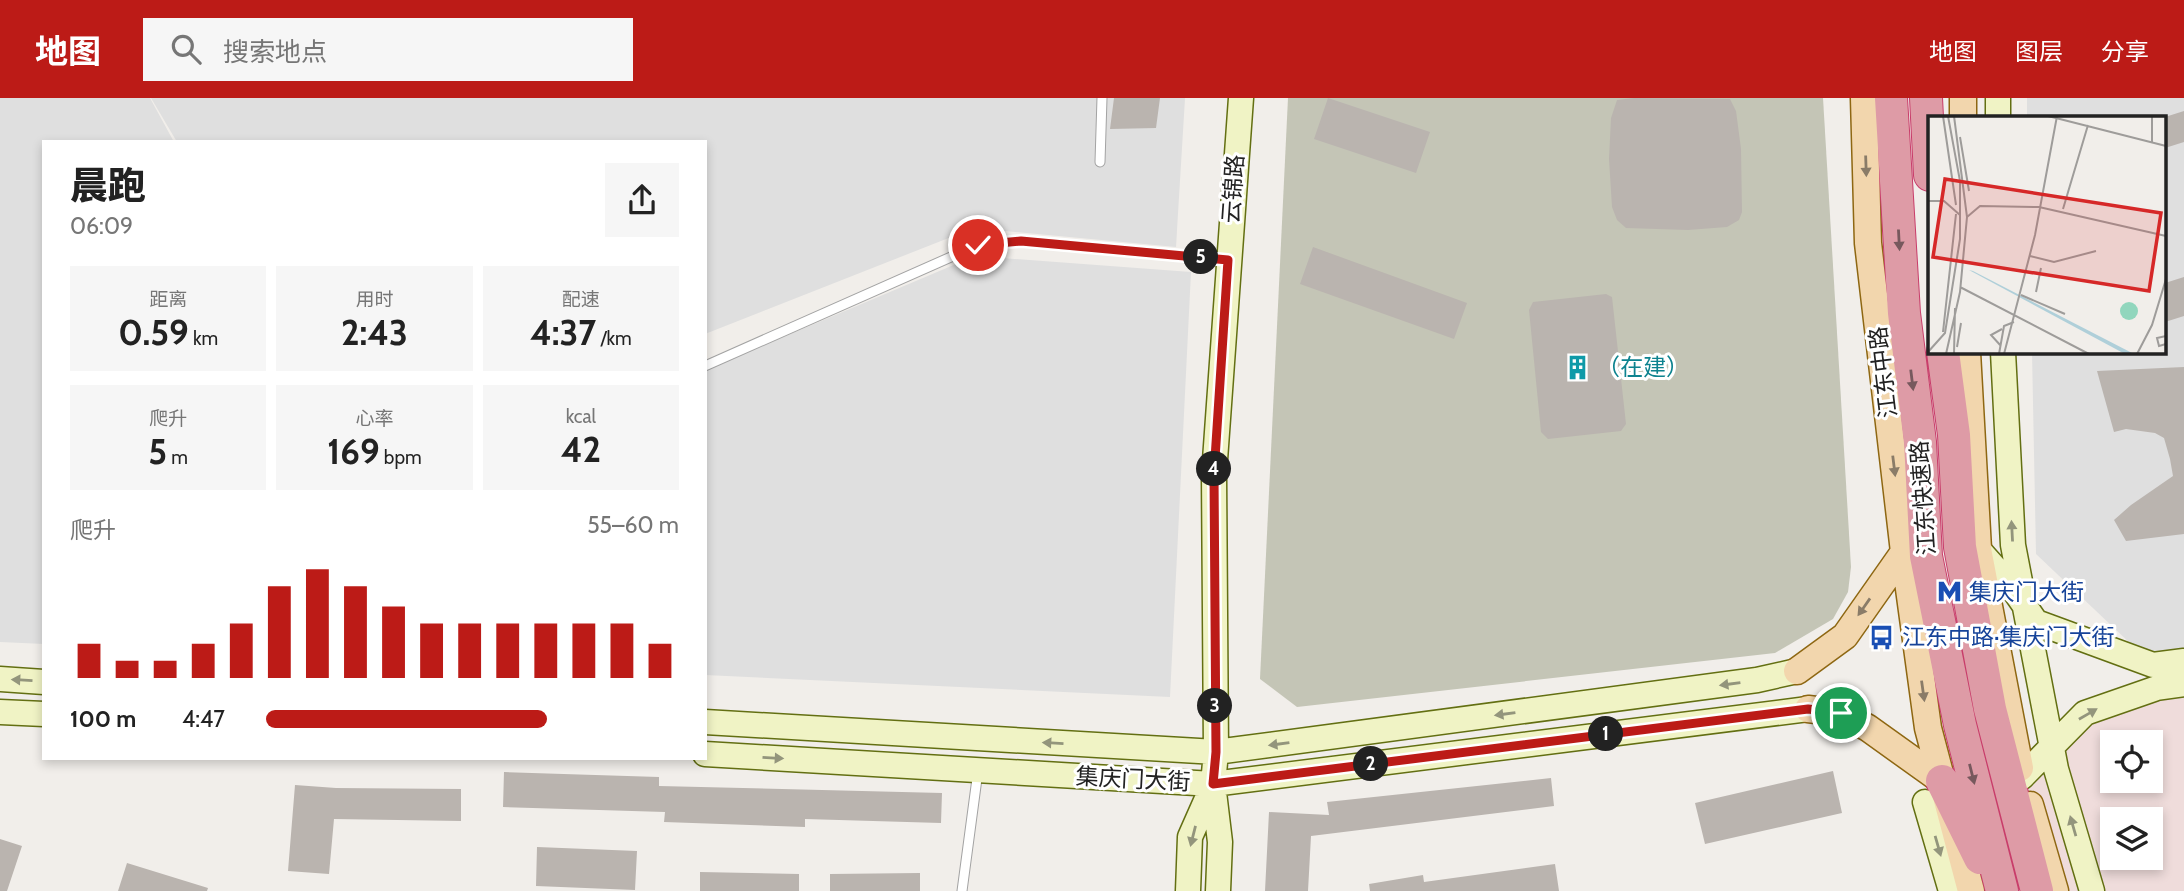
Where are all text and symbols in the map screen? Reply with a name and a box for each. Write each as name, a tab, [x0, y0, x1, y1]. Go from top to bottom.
search box	[143, 18, 633, 81]
icon: search	[167, 30, 205, 68]
text: 地图	[35, 31, 101, 71]
text: 搜索地点	[223, 36, 327, 68]
text: 地图	[1929, 37, 1977, 66]
text: 图层	[2015, 37, 2063, 66]
text: 分享	[2101, 37, 2149, 66]
inset map	[1928, 116, 2166, 354]
street label: 云锦路	[1217, 154, 1249, 224]
one-way arrow	[1860, 155, 1872, 177]
text: 晨跑	[70, 162, 146, 209]
button: share	[605, 163, 679, 237]
text: 06:09	[70, 212, 133, 240]
pin	[948, 215, 1008, 275]
icon: check	[959, 226, 997, 264]
one-way arrow	[1894, 229, 1905, 251]
pin: 5	[1184, 240, 1218, 274]
text: 5	[1195, 245, 1206, 268]
text: 距离	[149, 288, 187, 311]
text: 用时	[355, 288, 394, 311]
text: 配速	[562, 288, 600, 311]
text: 0.59	[118, 311, 189, 354]
text: 2:43	[341, 311, 408, 354]
text: 4:37	[530, 311, 596, 354]
street label: 江东中路	[1863, 325, 1903, 419]
text: km	[189, 327, 218, 350]
text: /km	[596, 327, 632, 350]
building icon: （在建）	[1563, 353, 1591, 381]
place label: （在建）	[1597, 353, 1689, 381]
one-way arrow	[1907, 370, 1918, 392]
text: kcal	[566, 405, 596, 428]
text: 爬升	[149, 407, 187, 430]
text: 心率	[355, 407, 394, 430]
text: 42	[561, 428, 601, 471]
text: 5	[148, 430, 167, 473]
text: 169	[327, 430, 380, 473]
street label: 江东快速路	[1905, 440, 1941, 556]
text: m	[167, 446, 188, 469]
text: bpm	[380, 446, 422, 469]
pin: 4	[1196, 452, 1232, 486]
one-way arrow	[1889, 455, 1900, 477]
text: 4	[1208, 457, 1219, 480]
text: 55–60 m	[587, 511, 679, 539]
text: 爬升	[70, 516, 116, 544]
one-way arrow	[2007, 520, 2018, 542]
metro station icon: 集庆门大街	[1935, 578, 1963, 606]
place label: 集庆门大街	[1969, 578, 2084, 606]
one-way arrow	[1857, 598, 1871, 616]
bus stop icon: 江东中路·集庆门大街	[1868, 623, 1896, 651]
place label: 江东中路·集庆门大街	[1902, 623, 2114, 651]
one-way arrow	[11, 675, 33, 686]
one-way arrow	[1719, 678, 1741, 689]
one-way arrow	[1918, 680, 1929, 702]
pin	[1811, 683, 1871, 743]
pin: 3	[1198, 688, 1232, 724]
text: 3	[1209, 694, 1220, 717]
icon: arrive	[1822, 694, 1860, 732]
text: 100 m	[70, 705, 136, 733]
text: 4:47	[182, 705, 225, 733]
one-way arrow	[1494, 708, 1516, 719]
one-way arrow	[2079, 708, 2098, 720]
pin: 1	[1588, 716, 1624, 752]
text: 1	[1602, 722, 1609, 745]
map controls	[2100, 730, 2163, 870]
button: locate	[2100, 730, 2163, 793]
one-way arrow	[1042, 737, 1064, 748]
one-way arrow	[1268, 738, 1290, 749]
pin: 2	[1354, 746, 1388, 782]
one-way arrow	[763, 752, 785, 763]
text: 2	[1365, 752, 1376, 775]
street label: 集庆门大街	[1075, 762, 1191, 796]
one-way arrow	[1967, 763, 1978, 785]
button: layers	[2100, 807, 2163, 870]
one-way arrow	[2067, 815, 2077, 836]
one-way arrow	[1187, 825, 1198, 847]
one-way arrow	[1933, 836, 1944, 858]

